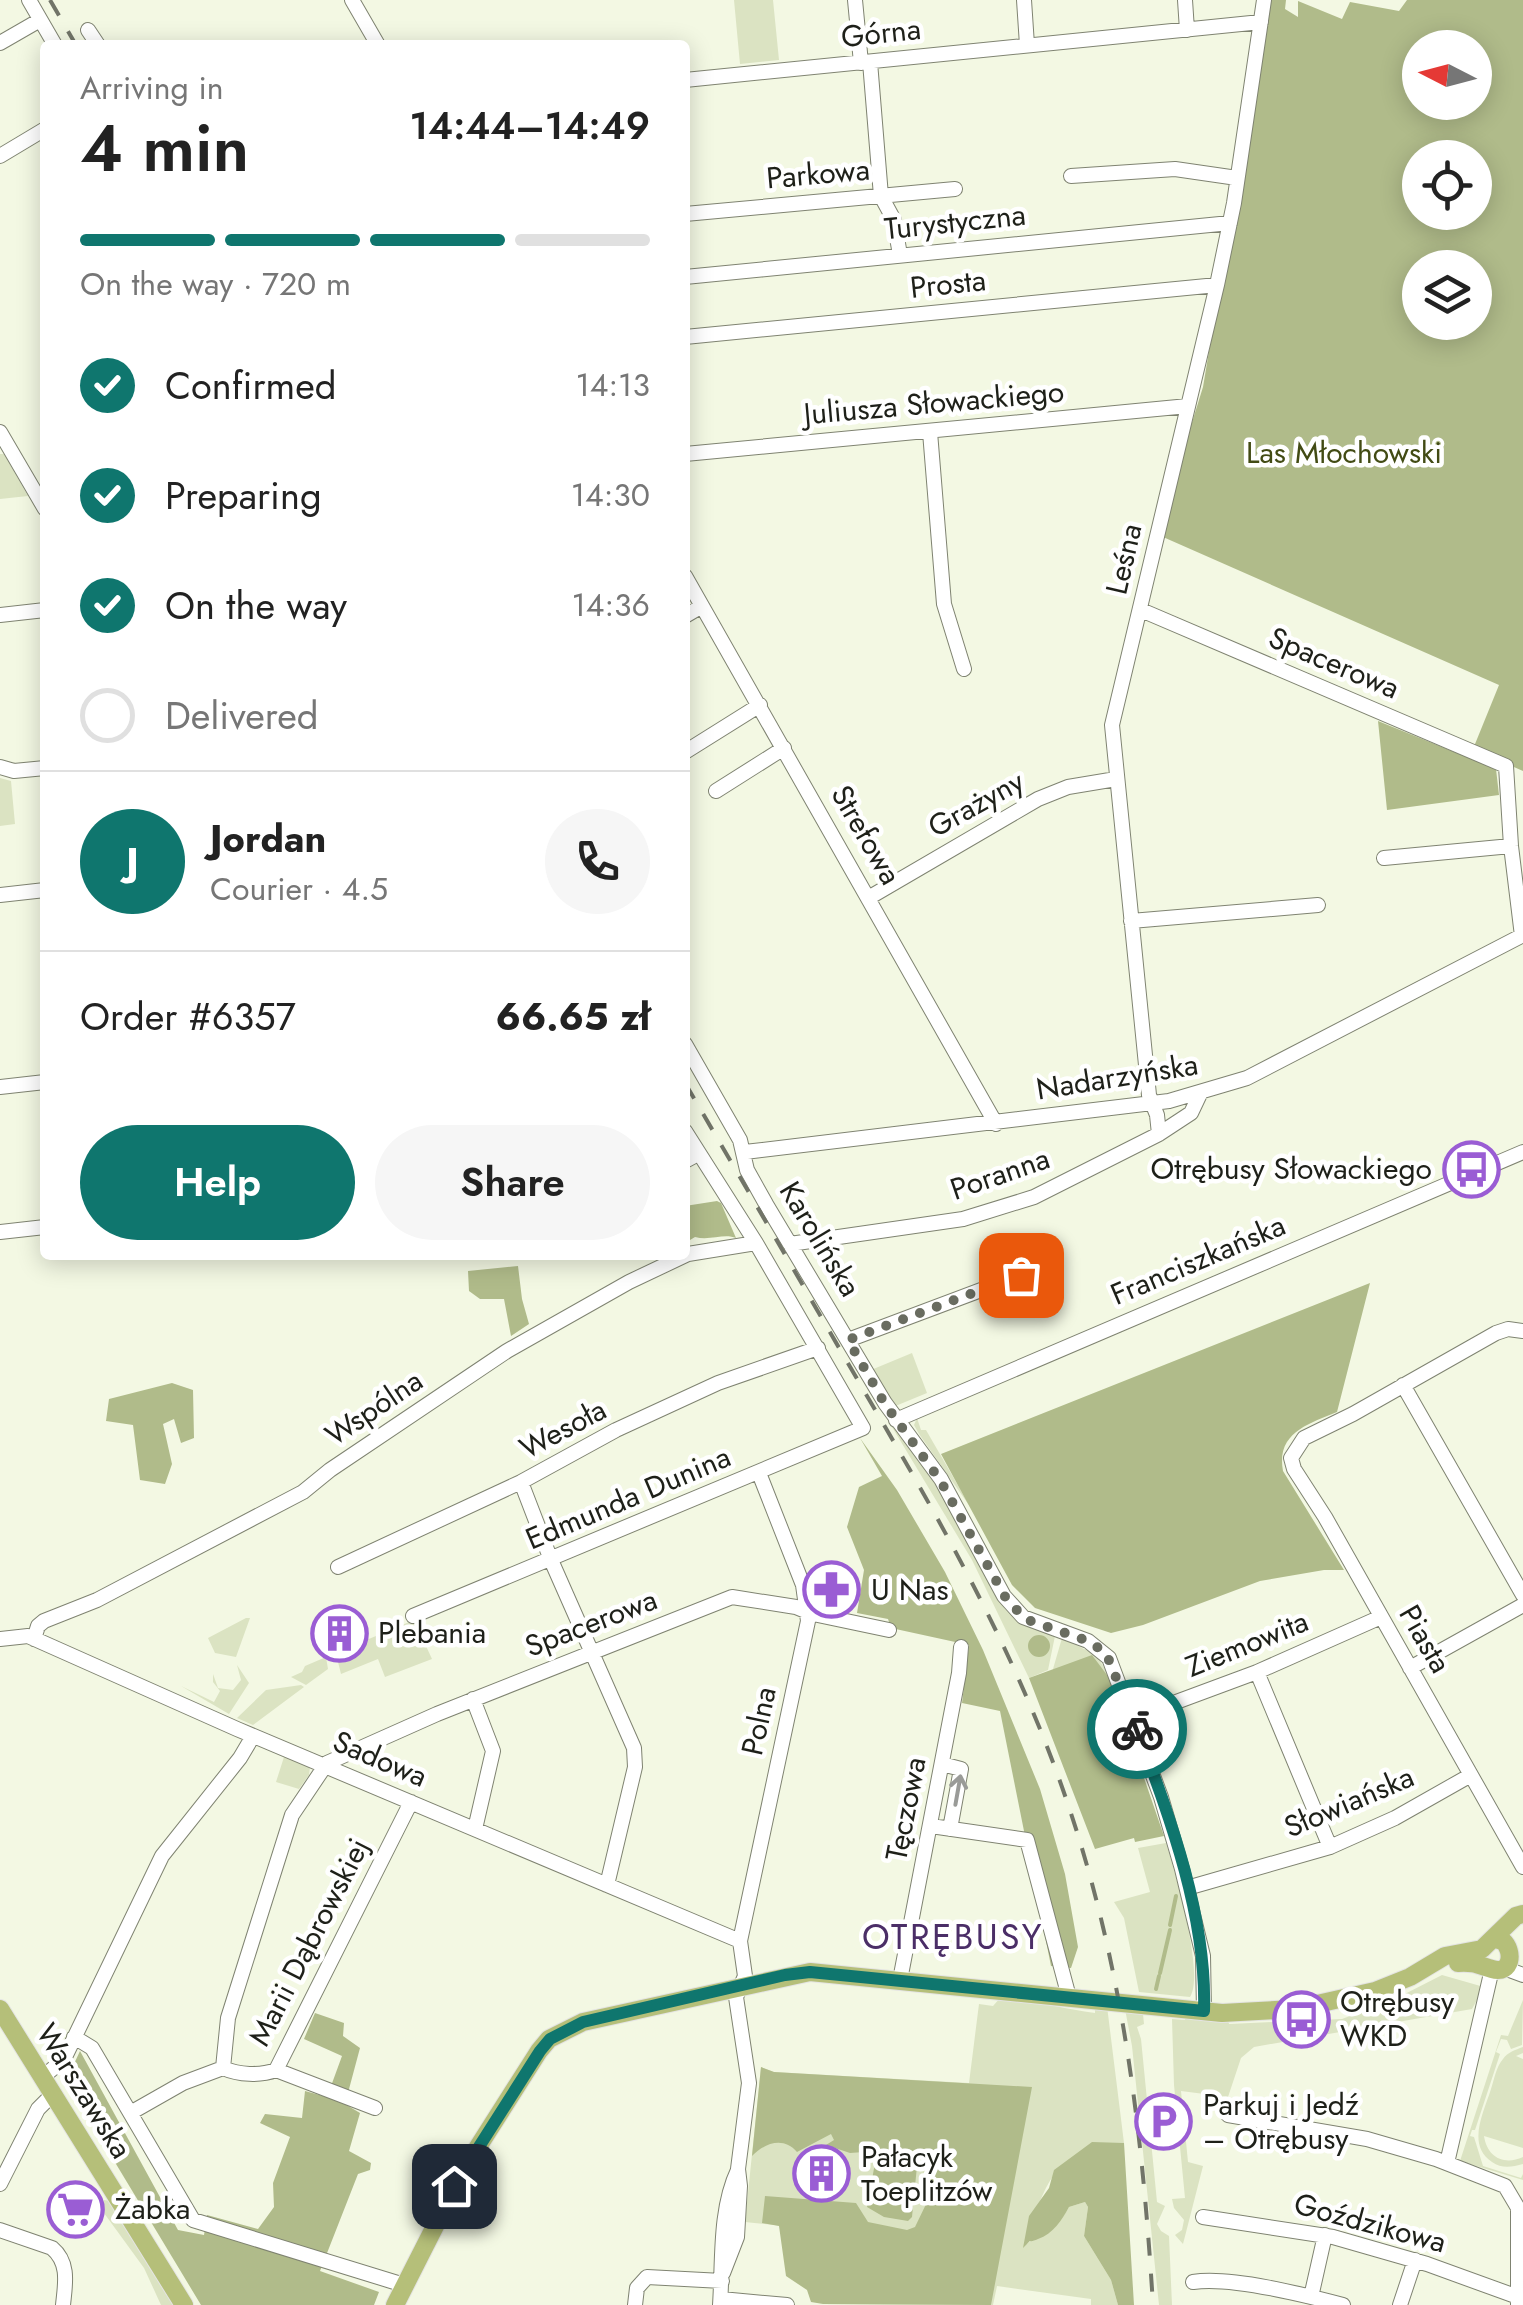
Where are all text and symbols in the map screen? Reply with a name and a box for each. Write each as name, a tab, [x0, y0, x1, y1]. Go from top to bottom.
street label: Górna	[839, 7, 923, 58]
north arrow	[1402, 30, 1492, 120]
map controls	[1402, 30, 1492, 340]
text: Arriving in	[80, 65, 224, 111]
text: 14:44–14:49	[409, 98, 650, 153]
text: 4 min	[80, 101, 249, 195]
button: locate	[1402, 140, 1492, 230]
street label: Parkowa	[764, 148, 872, 199]
street label: Turystyczna	[882, 193, 1028, 250]
button: layers	[1402, 250, 1492, 340]
street label: Prosta	[908, 258, 988, 309]
text: On the way · 720 m	[80, 261, 351, 307]
icon: check	[80, 358, 135, 413]
text: Confirmed	[165, 358, 336, 413]
text: 14:13	[575, 362, 650, 408]
street label: Juliusza Słowackiego	[798, 370, 1066, 436]
park label: Las Młochowski	[1246, 431, 1442, 474]
icon: check	[80, 468, 135, 523]
text: Preparing	[165, 468, 322, 523]
text: 14:30	[571, 472, 650, 518]
street label: Leśna	[1095, 519, 1152, 598]
icon: check	[80, 578, 135, 633]
text: On the way	[165, 578, 347, 633]
text: 14:36	[571, 582, 650, 628]
street label: Spacerowa	[1262, 616, 1406, 709]
text: Delivered	[165, 688, 318, 743]
street label: Grażyny	[920, 759, 1032, 848]
street label: Strefowa	[821, 777, 912, 892]
button: phone	[545, 809, 650, 914]
text: Jordan	[210, 811, 326, 866]
text: J	[126, 834, 139, 889]
text: Courier · 4.5	[210, 866, 388, 912]
text: Order #6357	[80, 989, 296, 1044]
text: 66.65 zł	[495, 989, 650, 1044]
street label: Nadarzyńska	[1033, 1042, 1201, 1111]
button: Help	[80, 1125, 355, 1240]
button: Share	[375, 1125, 650, 1240]
street label: Poranna	[944, 1137, 1055, 1211]
bus stop icon: Otrębusy Słowackiego	[1441, 1139, 1501, 1199]
place label: Otrębusy Słowackiego	[1150, 1147, 1432, 1190]
street label: Karolińska	[769, 1173, 872, 1305]
street label: Franciszkańska	[1104, 1203, 1292, 1316]
pin	[979, 1233, 1064, 1318]
icon: bag	[994, 1248, 1049, 1303]
street label: Wspólna	[316, 1359, 431, 1456]
street label: Wesoła	[512, 1388, 614, 1469]
street label: Edmunda Dunina	[519, 1435, 737, 1560]
pharmacy icon: U Nas	[802, 1560, 862, 1620]
place label: U Nas	[871, 1568, 949, 1611]
street label: Spacerowa	[519, 1578, 663, 1667]
street label: Piasta	[1389, 1597, 1462, 1681]
street label: Ziemowita	[1179, 1599, 1315, 1688]
building icon: Plebania	[309, 1603, 369, 1663]
place label: Plebania	[378, 1611, 486, 1654]
courier	[1087, 1679, 1187, 1779]
street label: Polna	[730, 1683, 787, 1759]
icon: bike	[1110, 1702, 1165, 1757]
street label: Sadowa	[326, 1719, 434, 1798]
street label: Tęczowa	[874, 1753, 937, 1864]
street label: Słowiańska	[1277, 1755, 1420, 1848]
one-way arrow	[949, 1774, 968, 1806]
street label: Marii Dąbrowskiej	[238, 1830, 379, 2053]
district label: OTRĘBUSY	[862, 1912, 1044, 1962]
place label: Otrębusy WKD	[1340, 1980, 1455, 2057]
bus stop icon: Otrębusy WKD	[1271, 1989, 1331, 2049]
street label: Warszawska	[26, 2015, 143, 2166]
place label: Parkuj i Jedź – Otrębusy	[1203, 2083, 1359, 2160]
parking icon: Parkuj i Jedź – Otrębusy	[1134, 2092, 1194, 2152]
place label: Pałacyk Toeplitzów	[861, 2135, 993, 2212]
pin	[412, 2144, 497, 2229]
building icon: Pałacyk Toeplitzów	[792, 2144, 852, 2204]
icon: home	[427, 2159, 482, 2214]
supermarket icon: Żabka	[46, 2179, 106, 2239]
street label: Goździkowa	[1289, 2182, 1451, 2263]
place label: Żabka	[115, 2187, 191, 2230]

